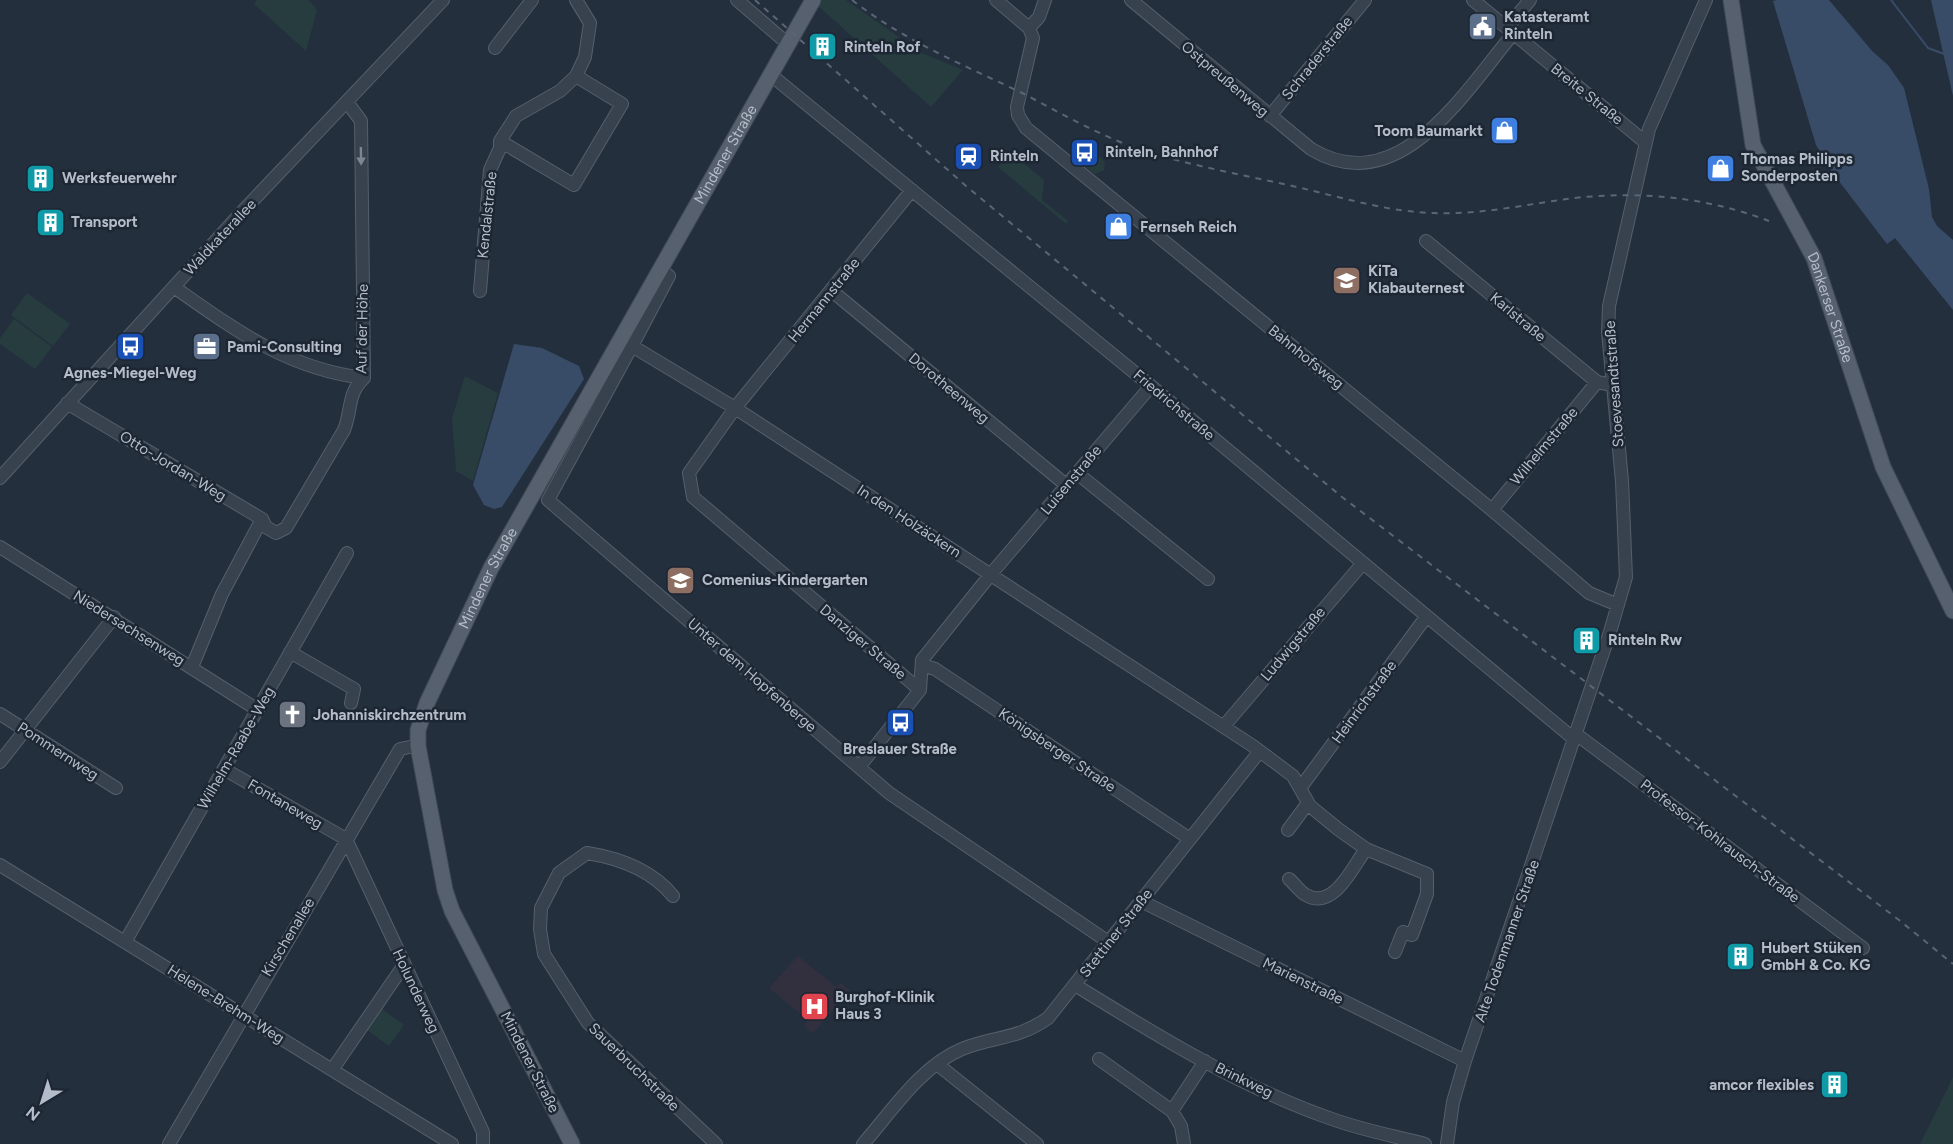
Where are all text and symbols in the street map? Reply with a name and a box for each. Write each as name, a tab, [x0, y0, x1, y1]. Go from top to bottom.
place label: Katasteramt Rinteln	[1504, 8, 1589, 43]
public building icon: Katasteramt Rinteln	[1467, 10, 1499, 42]
street label: Schraderstraße	[1278, 13, 1356, 103]
building icon: Rinteln Rof	[807, 31, 839, 63]
street label: Ostpreußenweg	[1178, 37, 1272, 121]
place label: Rinteln Rof	[844, 38, 921, 56]
street label: Breite Straße	[1547, 59, 1627, 129]
street label: Mindener Straße	[690, 102, 761, 207]
shop icon: Toom Baumarkt	[1488, 115, 1520, 147]
place label: Toom Baumarkt	[1375, 122, 1483, 140]
bus stop icon: Rinteln, Bahnhof	[1068, 136, 1100, 168]
station icon: Rinteln	[953, 140, 985, 172]
place label: Rinteln, Bahnhof	[1105, 143, 1218, 161]
one-way arrow	[357, 147, 366, 166]
place label: Rinteln	[990, 147, 1039, 165]
place label: Thomas Philipps Sonderposten	[1741, 150, 1853, 185]
shop icon: Thomas Philipps Sonderposten	[1704, 152, 1736, 184]
building icon: Werksfeuerwehr	[25, 162, 57, 194]
place label: Werksfeuerwehr	[62, 169, 177, 187]
street label: Kendalstraße	[473, 171, 501, 259]
street label: Waldkaterallee	[180, 195, 260, 279]
building icon: Transport	[34, 206, 66, 238]
shop icon: Fernseh Reich	[1103, 211, 1135, 243]
place label: Transport	[71, 213, 138, 231]
place label: Fernseh Reich	[1140, 218, 1237, 236]
street label: Dankerser Straße	[1803, 249, 1857, 365]
street label: Hermannstraße	[784, 254, 864, 346]
place label: KiTa Klabauternest	[1368, 262, 1465, 297]
school or university icon: KiTa Klabauternest	[1331, 264, 1363, 296]
street label: Auf der Höhe	[352, 284, 372, 374]
street label: Karlstraße	[1487, 289, 1549, 345]
street label: Stoevesandtstraße	[1601, 320, 1627, 448]
street label: Bahnhofsweg	[1265, 321, 1347, 393]
bus stop icon: Agnes-Miegel-Weg	[114, 330, 146, 362]
office icon: Pami-Consulting	[190, 331, 222, 363]
place label: Pami-Consulting	[227, 338, 342, 356]
street label: Dorotheenweg	[905, 349, 993, 427]
place label: Agnes-Miegel-Weg	[63, 364, 197, 382]
street label: Friedrichstraße	[1130, 366, 1218, 444]
street label: Wilhelmstraße	[1506, 404, 1582, 488]
street label: Otto-Jordan-Weg	[116, 427, 230, 505]
street label: Luisenstraße	[1037, 442, 1105, 518]
street label: In den Holzäckern	[854, 481, 964, 561]
street label: Mindener Straße	[455, 524, 521, 632]
school or university icon: Comenius-Kindergarten	[665, 564, 697, 596]
place label: Comenius-Kindergarten	[702, 571, 868, 589]
street label: Niedersachsenweg	[70, 586, 188, 670]
street label: Danziger Straße	[816, 601, 910, 683]
street label: Ludwigstraße	[1257, 603, 1329, 685]
street label: Unter dem Hopfenberge	[684, 614, 820, 736]
building icon: Rinteln Rw	[1571, 624, 1603, 656]
place label: Rinteln Rw	[1608, 631, 1683, 649]
street label: Heinrichstraße	[1328, 657, 1400, 747]
street label: Wilhelm-Raabe-Weg	[194, 683, 278, 813]
church icon: Johanniskirchzentrum	[276, 699, 308, 731]
street label: Königsberger Straße	[995, 704, 1119, 796]
place label: Johanniskirchzentrum	[313, 706, 466, 724]
bus stop icon: Breslauer Straße	[884, 706, 916, 738]
street label: Pommernweg	[14, 718, 102, 784]
place label: Breslauer Straße	[843, 740, 958, 758]
street label: Fontaneweg	[244, 775, 326, 833]
street label: Professor-Kohlrausch-Straße	[1637, 775, 1803, 907]
street label: Alte Todenmanner Straße	[1471, 857, 1543, 1025]
street label: Stettiner Straße	[1076, 885, 1156, 981]
street label: Kirschenallee	[258, 894, 318, 980]
place label: Hubert Stüken GmbH & Co. KG	[1761, 939, 1870, 974]
building icon: Hubert Stüken GmbH & Co. KG	[1724, 941, 1756, 973]
street label: Holunderweg	[389, 946, 443, 1036]
street label: Marienstraße	[1260, 954, 1346, 1008]
street label: Helene-Brehm-Weg	[164, 961, 288, 1047]
place label: Burghof-Klinik Haus 3	[835, 988, 935, 1023]
hospital icon: Burghof-Klinik Haus 3	[798, 990, 830, 1022]
street label: Mindener Straße	[497, 1008, 563, 1116]
street label: Sauerbruchstraße	[585, 1019, 683, 1115]
street label: Brinkweg	[1212, 1058, 1276, 1102]
building icon: amcor flexibles	[1819, 1069, 1851, 1101]
north arrow	[12, 1072, 72, 1132]
place label: amcor flexibles	[1709, 1076, 1814, 1094]
text: N	[22, 1102, 44, 1125]

